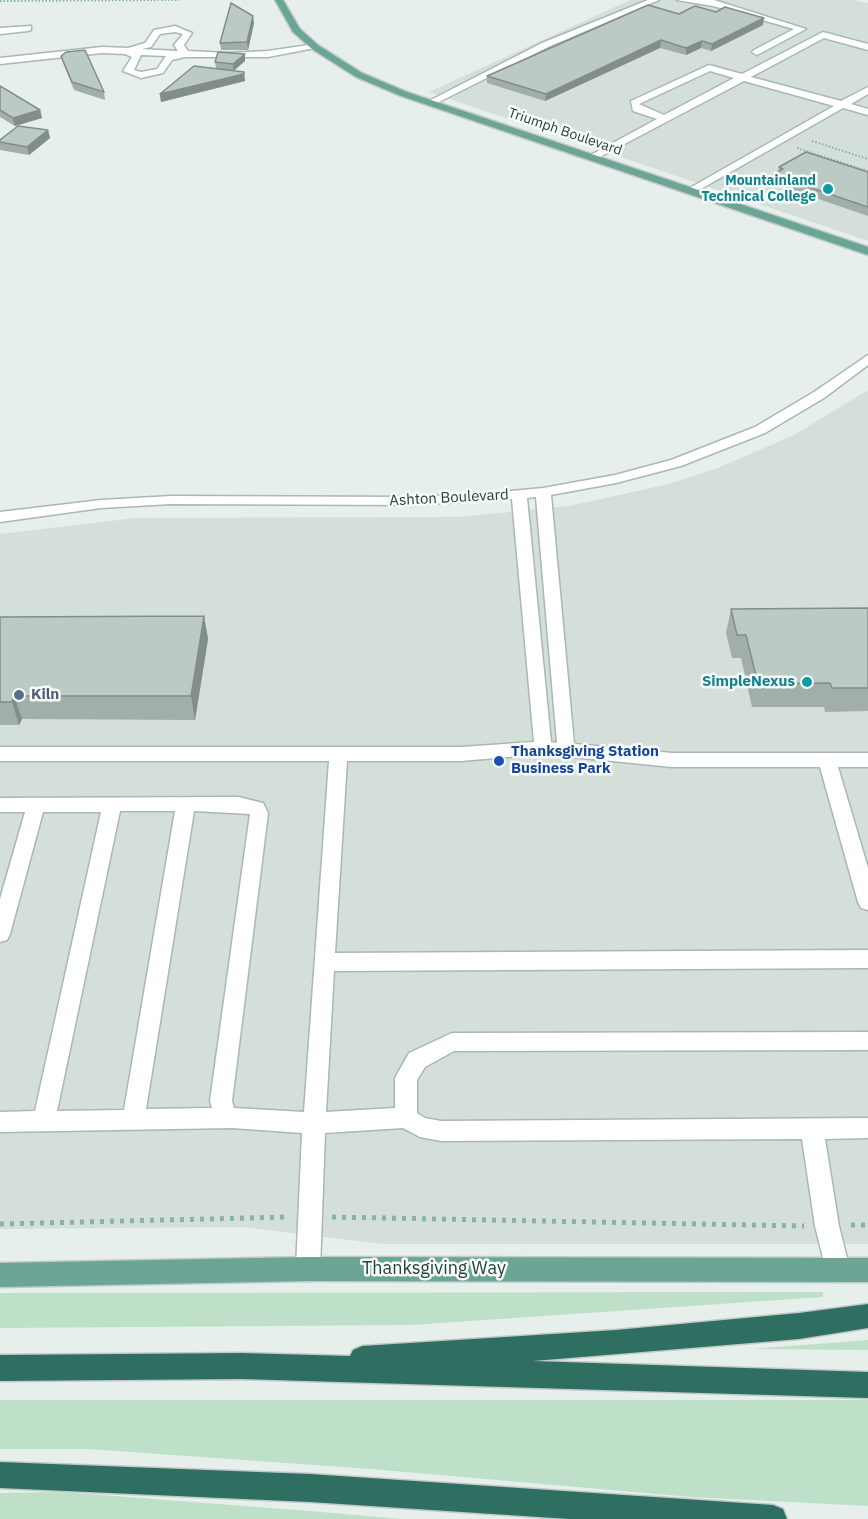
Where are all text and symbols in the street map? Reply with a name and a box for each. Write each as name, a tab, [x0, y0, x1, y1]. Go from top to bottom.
street label: Triumph Boulevard	[506, 105, 624, 159]
place label: Mountainland Technical College	[701, 173, 816, 206]
marker: Mountainland Technical College	[821, 182, 835, 196]
street label: Ashton Boulevard	[389, 486, 509, 510]
place label: SimpleNexus	[702, 673, 795, 691]
marker: SimpleNexus	[800, 675, 814, 689]
place label: Kiln	[31, 686, 59, 704]
marker: Kiln	[12, 688, 26, 702]
place label: Thanksgiving Station Business Park	[511, 743, 659, 778]
marker: Thanksgiving Station Business Park	[492, 754, 506, 768]
street label: Thanksgiving Way	[362, 1258, 506, 1280]

